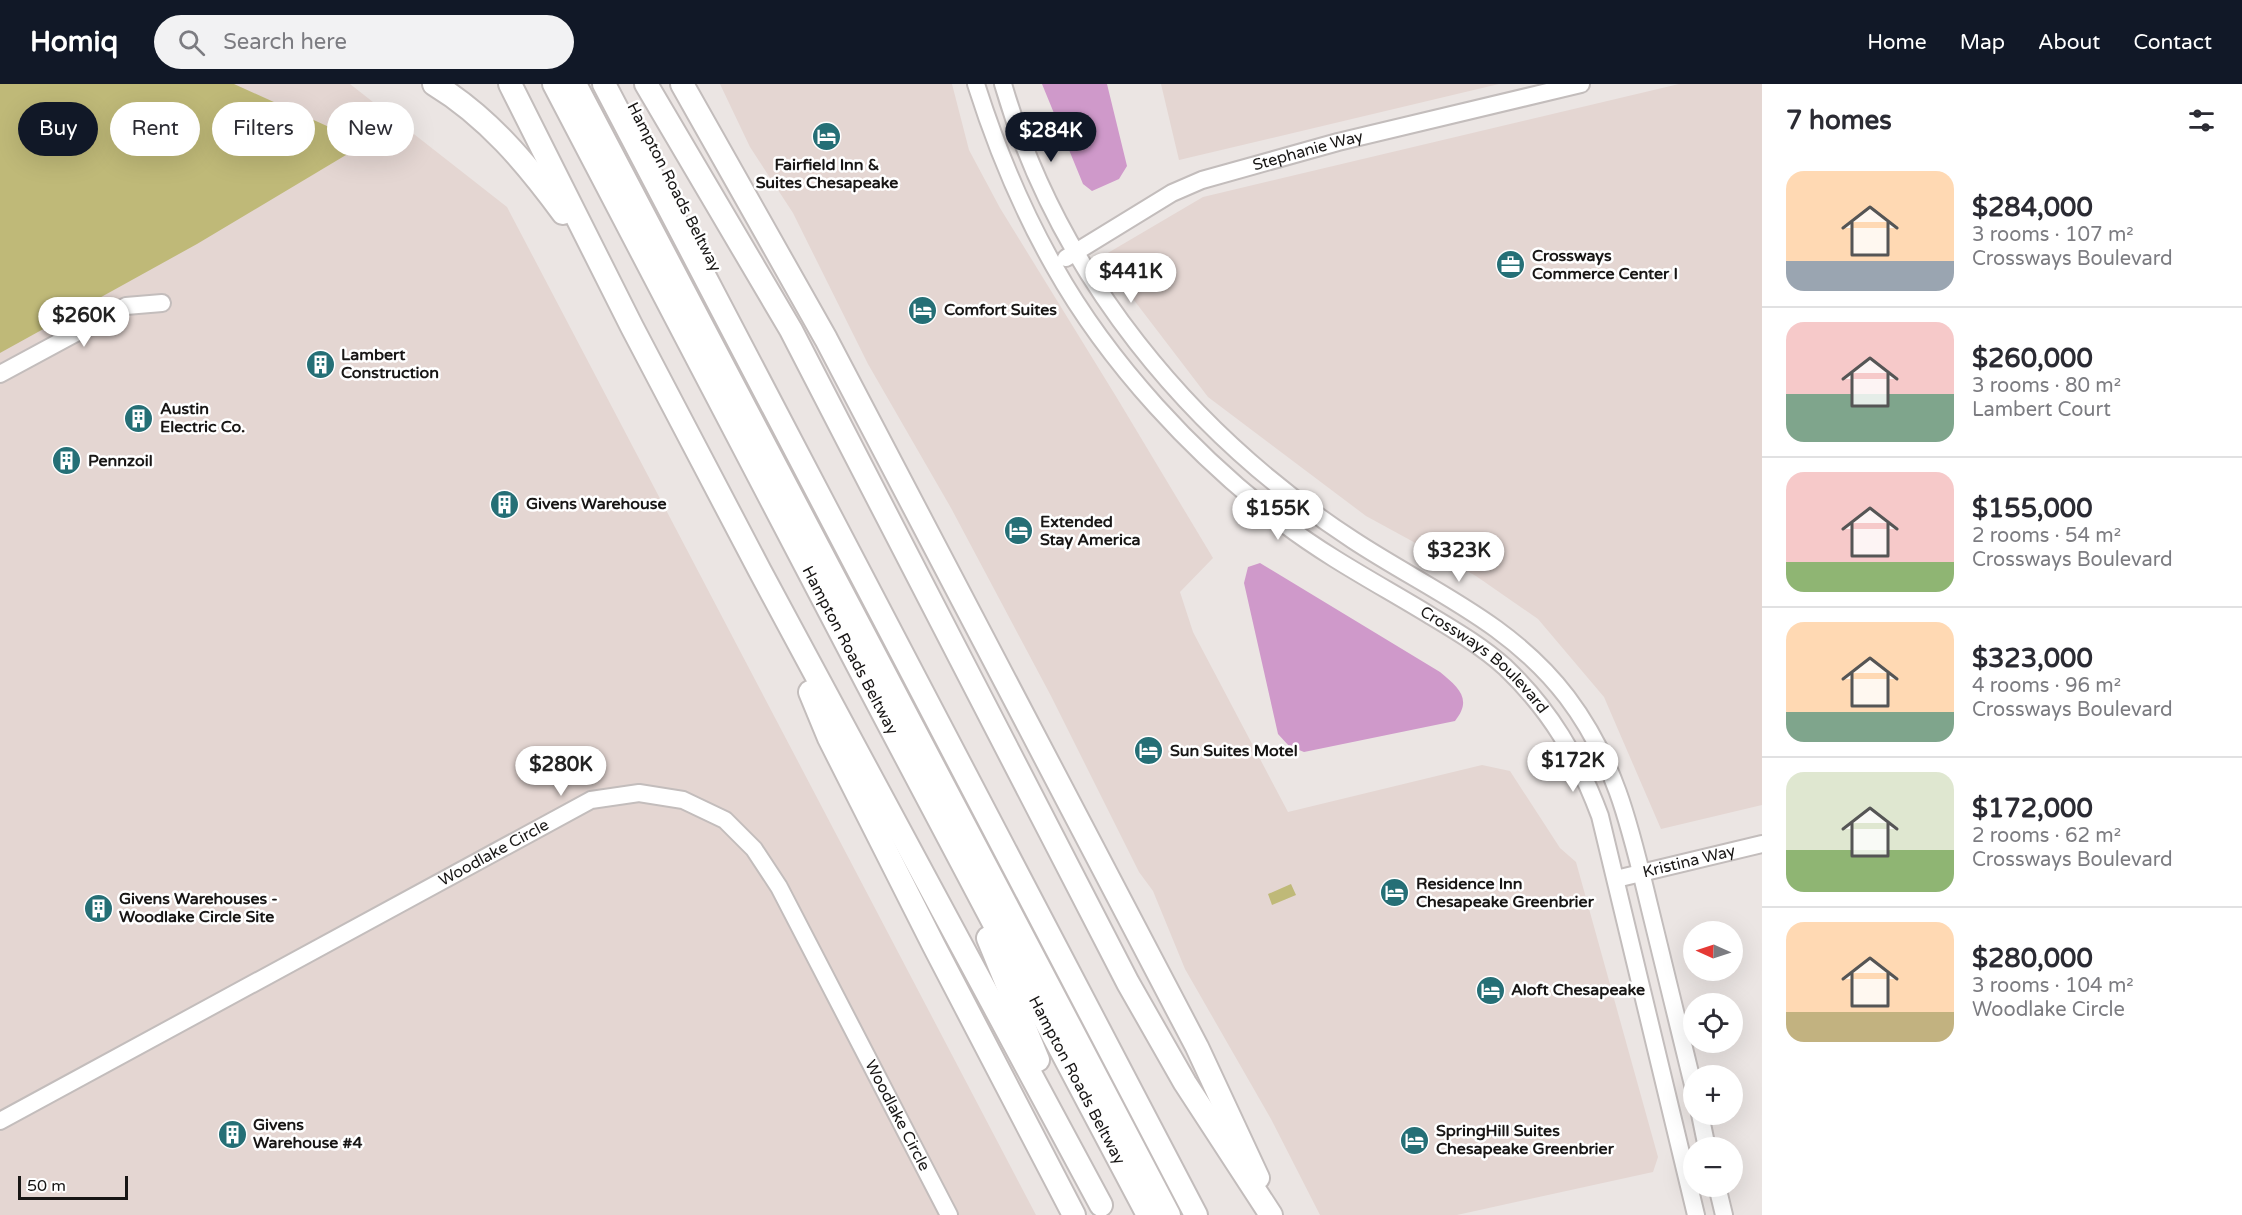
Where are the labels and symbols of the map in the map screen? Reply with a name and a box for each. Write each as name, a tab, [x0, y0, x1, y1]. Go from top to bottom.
street label: Hampton Roads Beltway	[623, 99, 726, 275]
pin: $284K	[1009, 112, 1093, 163]
hotel icon: Fairfield Inn & Suites Chesapeake	[811, 121, 843, 153]
street label: Stephanie Way	[1251, 126, 1365, 175]
place label: Fairfield Inn & Suites Chesapeake	[756, 155, 898, 193]
place label: Crossways Commerce Center I	[1532, 246, 1678, 284]
office icon: Crossways Commerce Center I	[1495, 249, 1527, 281]
pin: $441K	[1089, 253, 1173, 304]
hotel icon: Comfort Suites	[907, 294, 939, 326]
pin: $260K	[42, 297, 126, 348]
place label: Comfort Suites	[944, 300, 1057, 320]
place label: Lambert Construction	[341, 345, 439, 383]
building icon: Lambert Construction	[304, 348, 336, 380]
place label: Austin Electric Co.	[160, 399, 245, 437]
building icon: Austin Electric Co.	[123, 402, 155, 434]
building icon: Pennzoil	[51, 445, 83, 477]
place label: Pennzoil	[88, 451, 153, 471]
building icon: Givens Warehouse	[489, 488, 521, 520]
pin: $155K	[1236, 490, 1320, 541]
place label: Givens Warehouse	[526, 494, 667, 514]
place label: Extended Stay America	[1040, 512, 1140, 550]
hotel icon: Extended Stay America	[1003, 515, 1035, 547]
pin: $323K	[1417, 532, 1501, 583]
street label: Hampton Roads Beltway	[798, 563, 903, 738]
street label: Crossways Boulevard	[1416, 602, 1553, 718]
hotel icon: Sun Suites Motel	[1133, 735, 1165, 767]
place label: Sun Suites Motel	[1170, 741, 1298, 761]
pin: $172K	[1531, 742, 1615, 793]
pin: $280K	[519, 746, 603, 797]
street label: Woodlake Circle	[435, 815, 552, 891]
street label: Kristina Way	[1641, 841, 1738, 882]
place label: Residence Inn Chesapeake Greenbrier	[1416, 874, 1595, 912]
hotel icon: Residence Inn Chesapeake Greenbrier	[1379, 877, 1411, 909]
place label: Givens Warehouses - Woodlake Circle Site	[119, 889, 278, 927]
building icon: Givens Warehouses - Woodlake Circle Site	[82, 892, 114, 924]
north arrow	[1683, 921, 1743, 981]
hotel icon: Aloft Chesapeake	[1474, 974, 1506, 1006]
place label: Aloft Chesapeake	[1511, 980, 1645, 1000]
street label: Hampton Roads Beltway	[1024, 992, 1130, 1168]
street label: Woodlake Circle	[860, 1057, 934, 1174]
place label: Givens Warehouse #4	[253, 1115, 362, 1153]
building icon: Givens Warehouse #4	[216, 1118, 248, 1150]
place label: SpringHill Suites Chesapeake Greenbrier	[1436, 1121, 1615, 1159]
hotel icon: SpringHill Suites Chesapeake Greenbrier	[1399, 1124, 1431, 1156]
scale bar	[18, 1173, 128, 1200]

